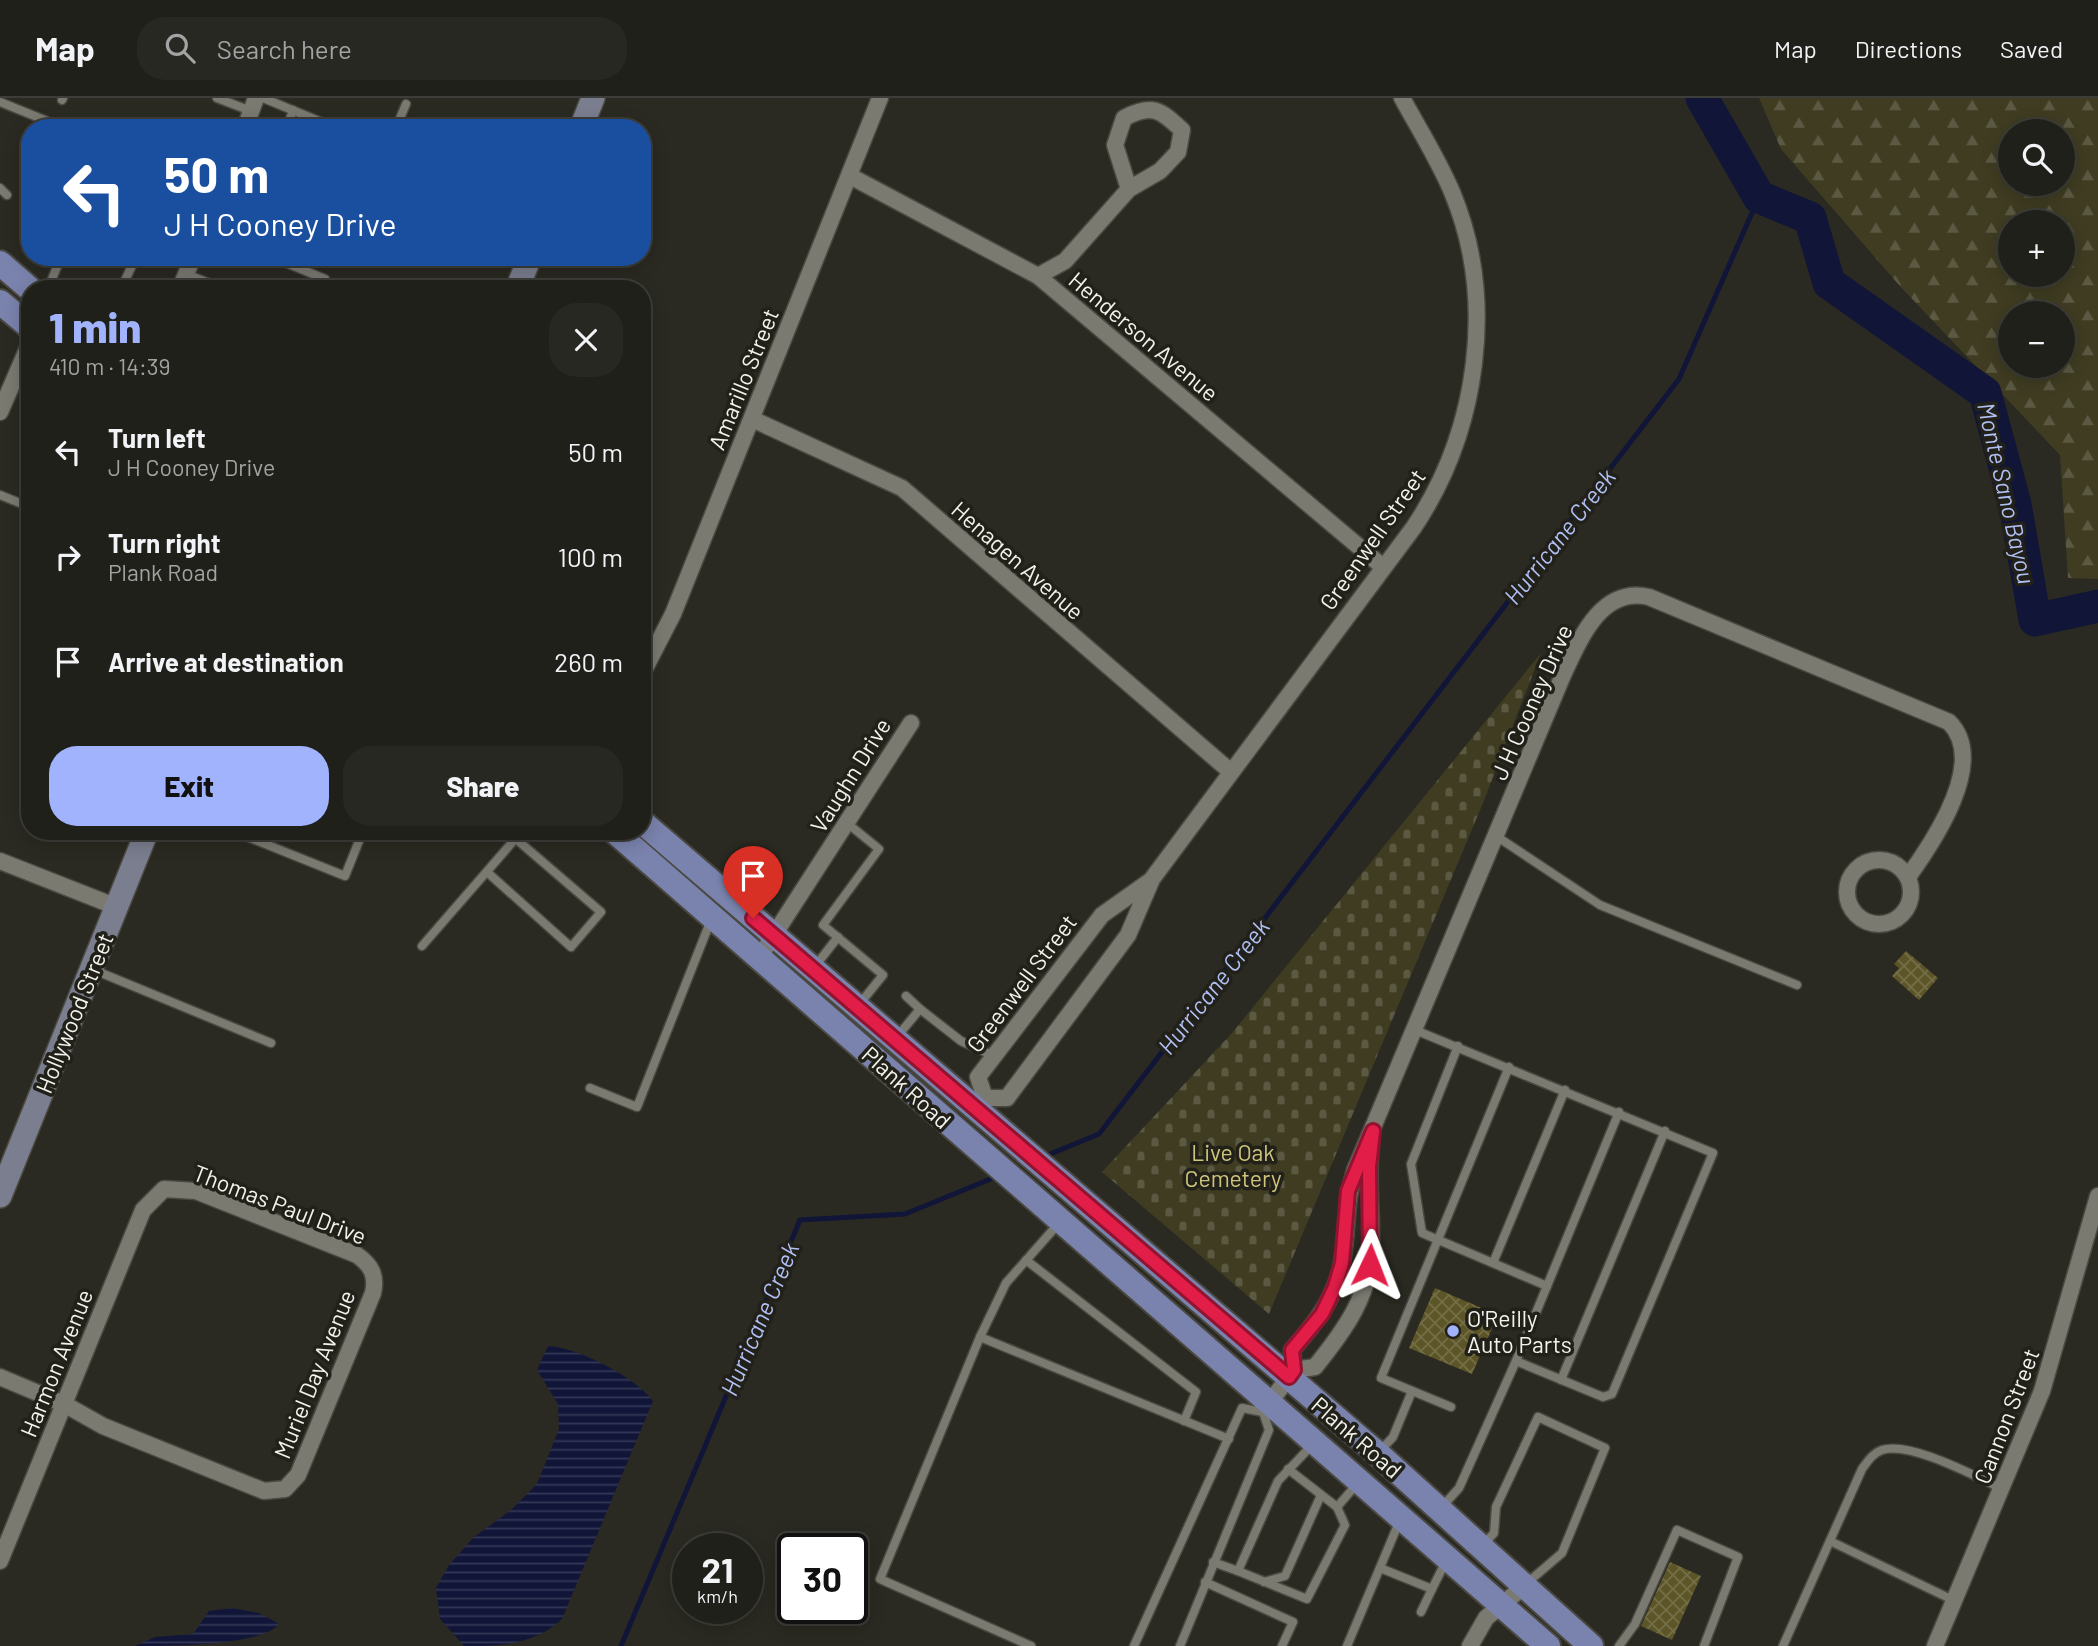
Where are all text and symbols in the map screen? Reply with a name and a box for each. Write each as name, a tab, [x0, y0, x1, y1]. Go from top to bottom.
search box	[137, 17, 627, 80]
text: Map	[35, 28, 95, 68]
icon: search	[161, 29, 199, 67]
text: Search here	[217, 33, 352, 64]
text: Map	[1774, 34, 1817, 63]
text: Directions	[1855, 34, 1962, 63]
text: Saved	[2000, 34, 2063, 63]
map controls	[1998, 119, 2075, 378]
button: search	[1998, 119, 2075, 196]
text: 50 m	[164, 144, 269, 203]
icon: left	[49, 147, 140, 238]
text: J H Cooney Drive	[164, 204, 397, 242]
button: +	[1998, 210, 2075, 287]
street label: Henderson Avenue	[1064, 265, 1224, 407]
text: 1 min	[49, 301, 141, 351]
button: −	[1998, 301, 2075, 378]
button: close	[549, 303, 623, 377]
street label: Amarillo Street	[702, 304, 784, 454]
text: 410 m · 14:39	[49, 352, 171, 380]
water label: Monte Sano Bayou	[1972, 399, 2042, 587]
text: Turn left	[108, 422, 206, 453]
icon: left	[49, 433, 87, 471]
text: 50 m	[568, 436, 623, 467]
text: J H Cooney Drive	[108, 453, 275, 481]
water label: Hurricane Creek	[1497, 462, 1621, 609]
street label: Greenwell Street	[1313, 463, 1431, 615]
street label: Henagen Avenue	[946, 495, 1090, 625]
text: Turn right	[108, 527, 221, 558]
icon: right	[49, 538, 87, 576]
text: 100 m	[558, 541, 623, 572]
text: Plank Road	[108, 558, 218, 586]
street label: J H Cooney Drive	[1484, 620, 1578, 784]
icon: arrive	[49, 643, 87, 681]
text: Arrive at destination	[108, 646, 344, 677]
text: 260 m	[554, 646, 623, 677]
street label: Vaughn Drive	[804, 713, 896, 837]
button: Exit	[49, 746, 329, 826]
button: Share	[343, 746, 623, 826]
pin	[723, 846, 783, 918]
icon: arrive	[734, 857, 772, 895]
street label: Greenwell Street	[960, 908, 1082, 1058]
water label: Hurricane Creek	[1151, 912, 1275, 1059]
street label: Hollywood Street	[29, 929, 119, 1097]
street label: Plank Road	[857, 1040, 957, 1134]
park label: Live Oak Cemetery	[1184, 1138, 1282, 1192]
street label: Thomas Paul Drive	[190, 1158, 370, 1250]
position arrow	[1333, 1228, 1407, 1302]
water label: Hurricane Creek	[714, 1238, 804, 1400]
street label: Harmon Avenue	[14, 1285, 98, 1441]
street label: Muriel Day Avenue	[267, 1286, 361, 1462]
place label: O'Reilly Auto Parts	[1467, 1304, 1572, 1358]
marker: O'Reilly Auto Parts	[1445, 1323, 1461, 1339]
street label: Cannon Street	[1967, 1344, 2045, 1488]
street label: Plank Road	[1306, 1390, 1408, 1484]
speed limit sign: 30	[777, 1533, 868, 1624]
text: 21	[702, 1548, 733, 1590]
text: km/h	[697, 1585, 738, 1607]

